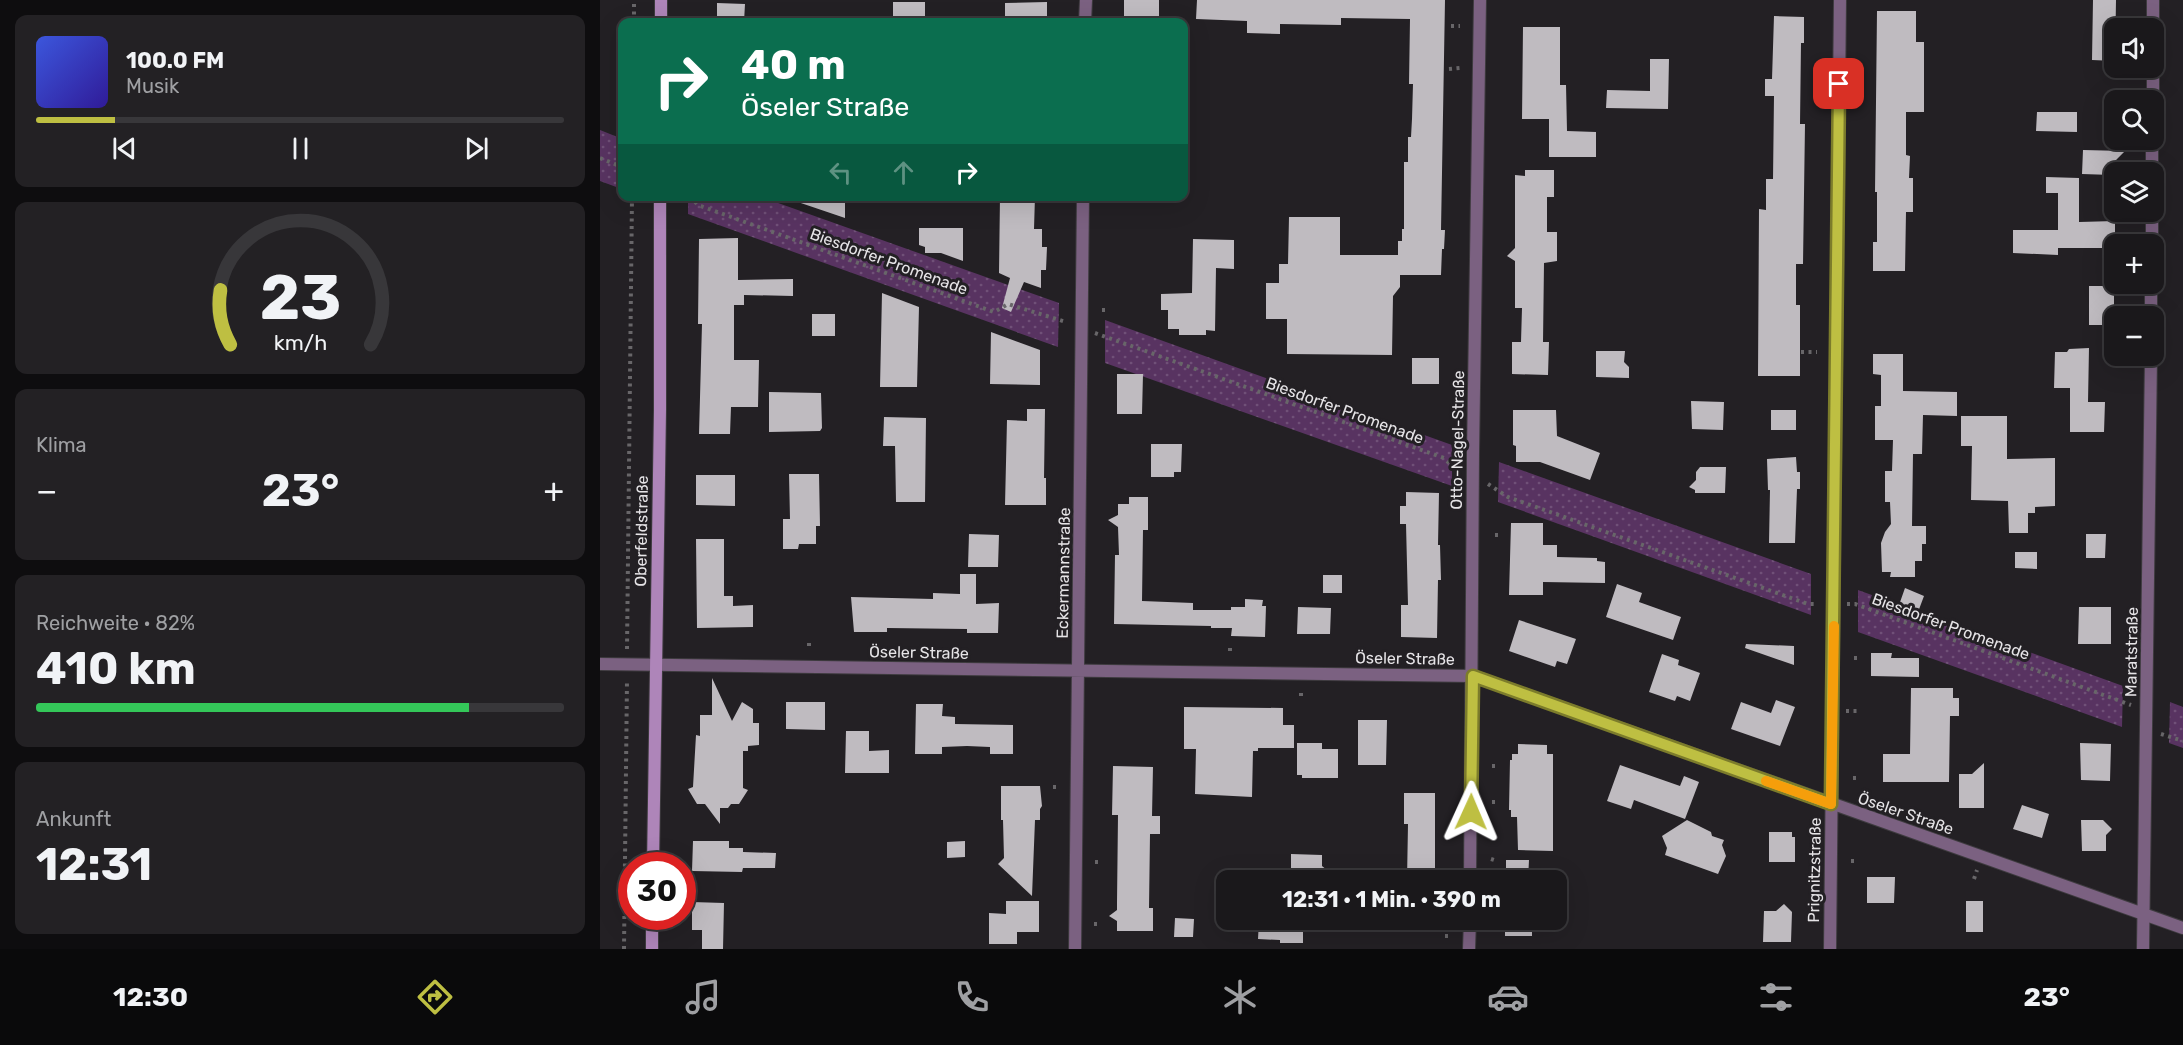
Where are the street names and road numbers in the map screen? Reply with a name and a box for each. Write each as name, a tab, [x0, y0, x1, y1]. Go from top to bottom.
street label: Biesdorfer Promenade	[807, 224, 970, 299]
street label: Otto-Nagel-Straße	[1447, 370, 1468, 510]
street label: Biesdorfer Promenade	[1263, 373, 1426, 448]
street label: Oberfeldstraße	[631, 475, 652, 587]
street label: Eckermannstraße	[1053, 507, 1074, 639]
street label: Biesdorfer Promenade	[1869, 589, 2032, 664]
street label: Maratstraße	[2121, 607, 2142, 697]
street label: Öseler Straße	[869, 642, 969, 663]
street label: Öseler Straße	[1355, 648, 1455, 669]
street label: Öseler Straße	[1856, 788, 1956, 839]
street label: Prignitzstraße	[1804, 817, 1825, 923]

